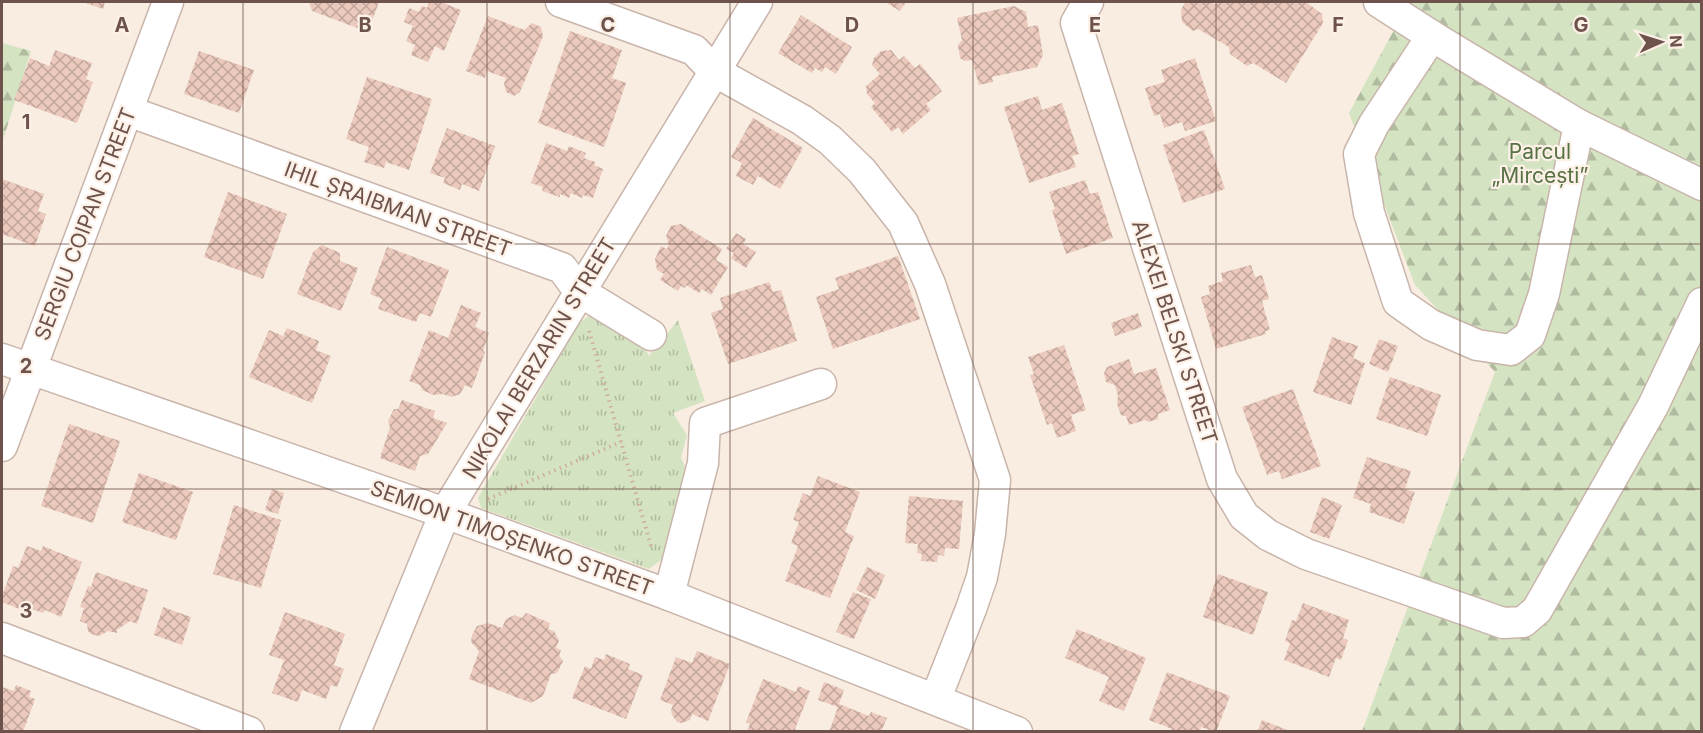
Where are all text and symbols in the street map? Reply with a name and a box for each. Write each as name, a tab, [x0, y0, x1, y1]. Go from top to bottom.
north arrow	[1631, 12, 1691, 72]
text: A	[115, 13, 130, 37]
text: B	[358, 13, 372, 37]
text: C	[601, 13, 615, 37]
text: D	[845, 13, 859, 37]
text: E	[1089, 13, 1101, 37]
text: F	[1332, 13, 1344, 37]
text: G	[1573, 13, 1589, 37]
text: N	[1666, 35, 1686, 48]
street label: SERGIU COIPAN STREET	[29, 104, 141, 344]
text: 1	[22, 110, 30, 134]
park label: Parcul „Mircești”	[1492, 139, 1588, 188]
street label: IHIL ȘRAIBMAN STREET	[281, 156, 515, 262]
street label: ALEXEI BELSKI STREET	[1127, 217, 1223, 447]
street label: NIKOLAI BERZARIN STREET	[457, 233, 621, 483]
text: 2	[20, 354, 32, 378]
street label: SEMION TIMOȘENKO STREET	[367, 475, 657, 601]
text: 3	[20, 599, 32, 623]

